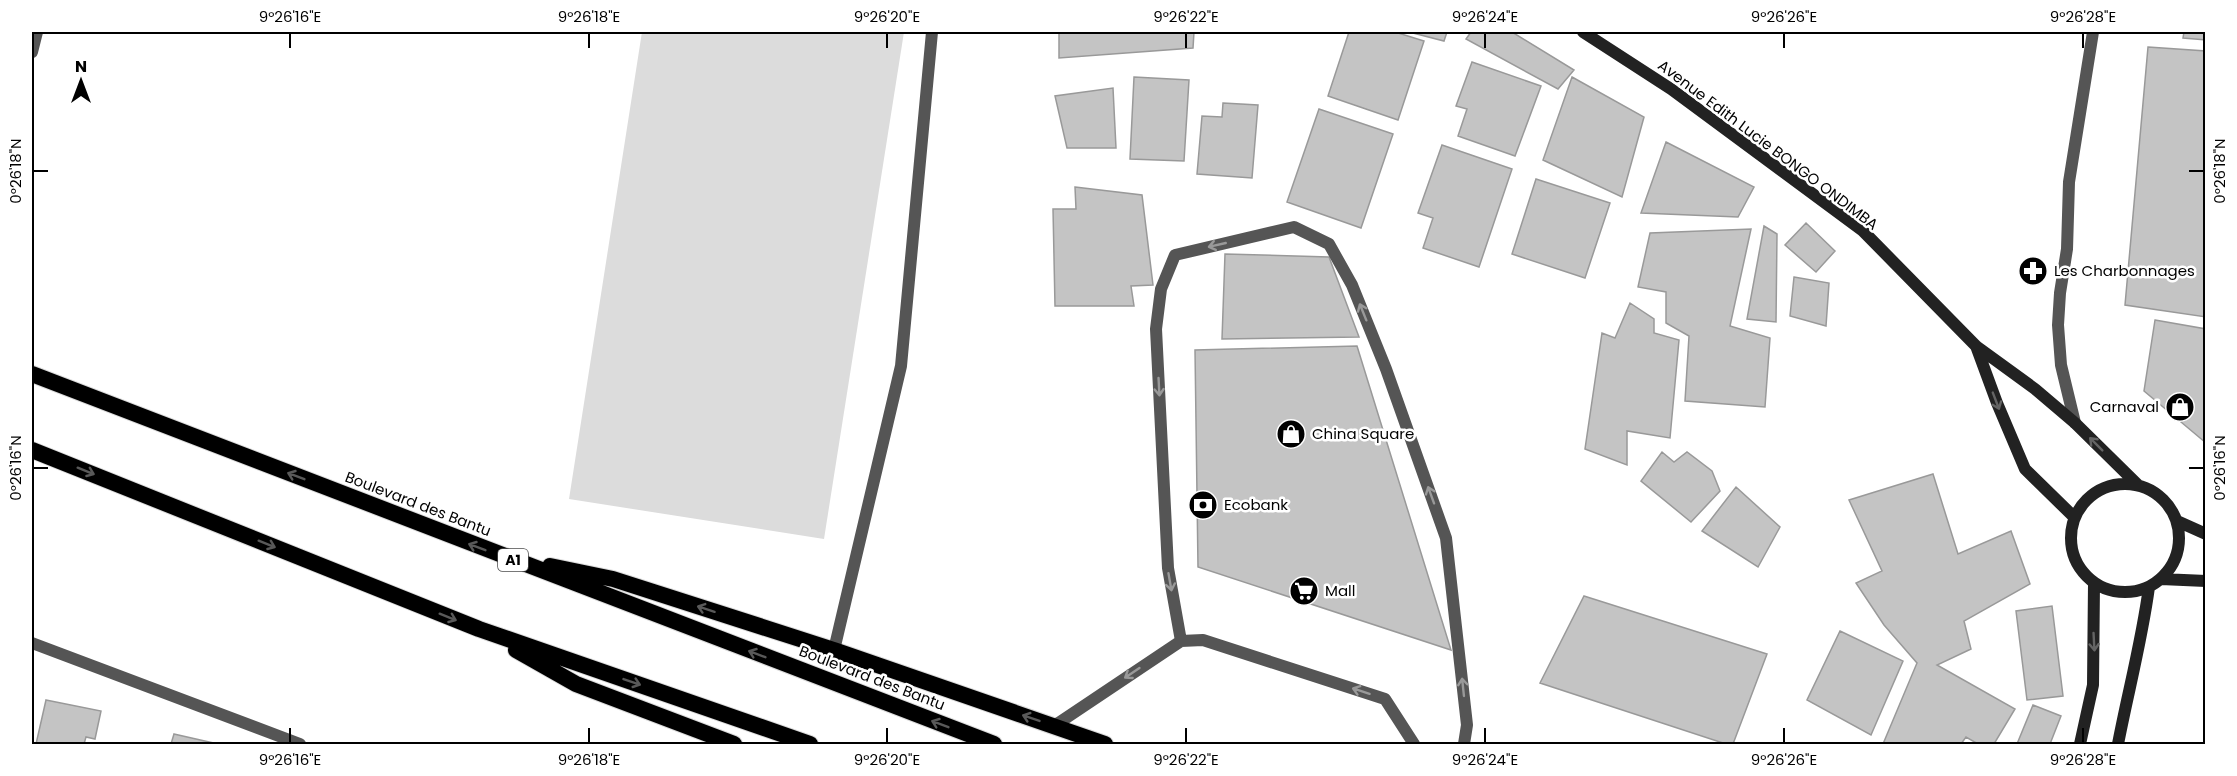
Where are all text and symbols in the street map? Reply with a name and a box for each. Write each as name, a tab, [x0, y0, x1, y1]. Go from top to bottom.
text: 9°26'16"E	[259, 6, 321, 27]
text: 9°26'18"E	[558, 6, 620, 27]
text: 9°26'20"E	[854, 6, 920, 27]
text: 9°26'22"E	[1153, 6, 1219, 27]
text: 9°26'24"E	[1452, 6, 1518, 27]
text: 9°26'26"E	[1751, 6, 1817, 27]
text: 9°26'28"E	[2050, 6, 2116, 27]
north arrow	[51, 51, 111, 111]
text: N	[75, 55, 87, 78]
street label: Avenue Edith Lucie BONGO ONDIMBA	[1654, 55, 1883, 235]
text: 0°26'18"N	[5, 138, 26, 204]
text: 0°26'18"N	[2209, 138, 2230, 204]
one-way arrow	[1207, 240, 1226, 252]
pharmacy icon: Les Charbonnages	[2017, 255, 2049, 287]
place label: Les Charbonnages	[2054, 260, 2195, 281]
one-way arrow	[1357, 304, 1368, 322]
one-way arrow	[1153, 377, 1164, 397]
one-way arrow	[1991, 391, 2002, 410]
shop icon: Carnaval	[2164, 391, 2196, 423]
place label: Carnaval	[2090, 396, 2159, 417]
shop icon: China Square	[1275, 418, 1307, 450]
place label: China Square	[1312, 423, 1414, 444]
text: 0°26'16"N	[5, 435, 26, 501]
text: 0°26'16"N	[2209, 435, 2230, 501]
one-way arrow	[2089, 436, 2104, 451]
one-way arrow	[76, 466, 95, 477]
street label: Boulevard des Bantu	[342, 466, 494, 541]
one-way arrow	[287, 470, 305, 481]
one-way arrow	[1425, 486, 1436, 505]
bank icon: Ecobank	[1187, 489, 1219, 521]
place label: Ecobank	[1224, 494, 1288, 515]
one-way arrow	[257, 539, 276, 550]
one-way arrow	[469, 540, 487, 551]
road number: A1	[498, 549, 528, 571]
one-way arrow	[1165, 572, 1176, 591]
supermarket icon: Mall	[1288, 575, 1320, 607]
place label: Mall	[1325, 580, 1355, 601]
one-way arrow	[697, 603, 716, 614]
one-way arrow	[438, 612, 457, 623]
one-way arrow	[2088, 631, 2100, 651]
street label: Boulevard des Bantu	[796, 640, 948, 715]
one-way arrow	[749, 648, 767, 659]
one-way arrow	[1124, 667, 1141, 679]
one-way arrow	[1457, 677, 1468, 697]
one-way arrow	[622, 678, 641, 689]
one-way arrow	[1352, 685, 1371, 696]
one-way arrow	[1022, 711, 1040, 722]
one-way arrow	[931, 717, 949, 728]
text: 9°26'16"E	[259, 749, 321, 770]
text: 9°26'18"E	[558, 749, 620, 770]
text: 9°26'20"E	[854, 749, 920, 770]
text: 9°26'22"E	[1153, 749, 1219, 770]
text: 9°26'24"E	[1452, 749, 1518, 770]
text: 9°26'26"E	[1751, 749, 1817, 770]
text: 9°26'28"E	[2050, 749, 2116, 770]

